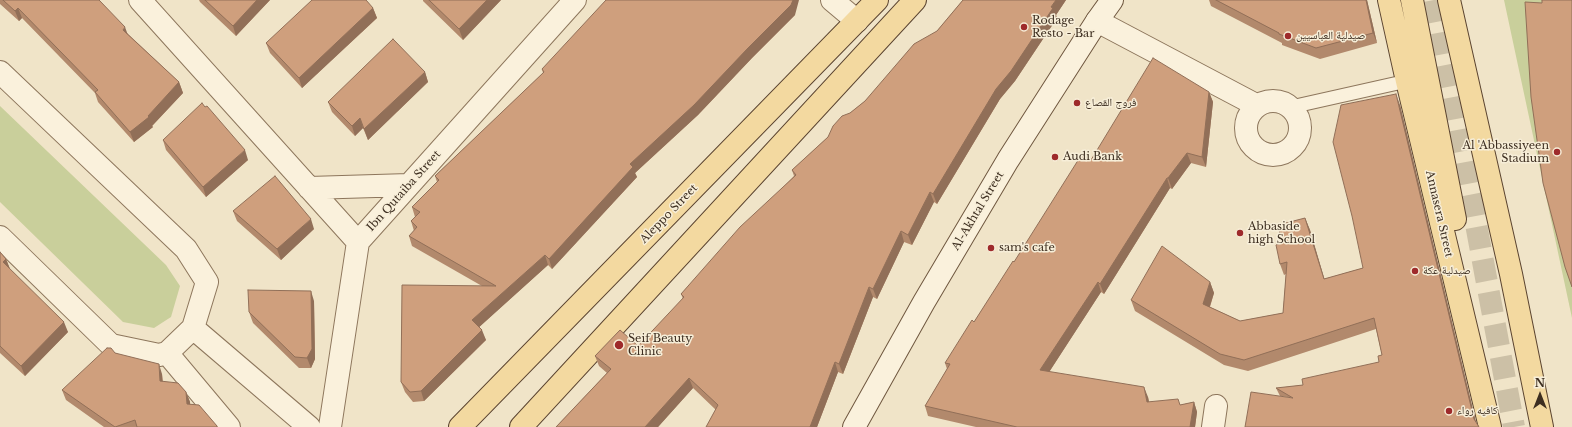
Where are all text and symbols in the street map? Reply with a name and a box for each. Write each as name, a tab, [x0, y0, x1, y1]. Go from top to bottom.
place label: Rodage Resto - Bar	[1032, 14, 1094, 40]
marker: Rodage Resto - Bar	[1019, 22, 1029, 32]
place label: صيدلية العباسيين	[1296, 29, 1365, 43]
marker: صيدلية العباسيين	[1283, 31, 1293, 41]
place label: فروج القصاع	[1085, 96, 1137, 110]
marker: فروج القصاع	[1072, 98, 1082, 108]
place label: Al 'Abbassiyeen Stadium	[1463, 139, 1549, 165]
marker: Al 'Abbassiyeen Stadium	[1552, 147, 1562, 157]
street label: Ibn Qutaiba Street	[364, 148, 444, 234]
place label: Audi Bank	[1063, 150, 1122, 164]
marker: Audi Bank	[1050, 152, 1060, 162]
street label: Al-Akhtal Street	[949, 169, 1007, 253]
street label: Annasera Street	[1423, 169, 1455, 259]
street label: Aleppo Street	[638, 182, 700, 246]
place label: Abbaside high School	[1248, 220, 1315, 246]
marker: Abbaside high School	[1235, 228, 1245, 238]
place label: sam's cafe	[999, 241, 1055, 255]
marker: sam's cafe	[986, 243, 996, 253]
place label: صيدلية عكة	[1423, 264, 1471, 278]
marker: صيدلية عكة	[1410, 266, 1420, 276]
place label: Seif Beauty Clinic	[628, 332, 692, 358]
marker: Seif Beauty Clinic	[613, 339, 625, 351]
north arrow	[1520, 375, 1560, 415]
text: N	[1535, 376, 1545, 390]
place label: كافيه رواء	[1457, 404, 1498, 418]
marker: كافيه رواء	[1444, 406, 1454, 416]

